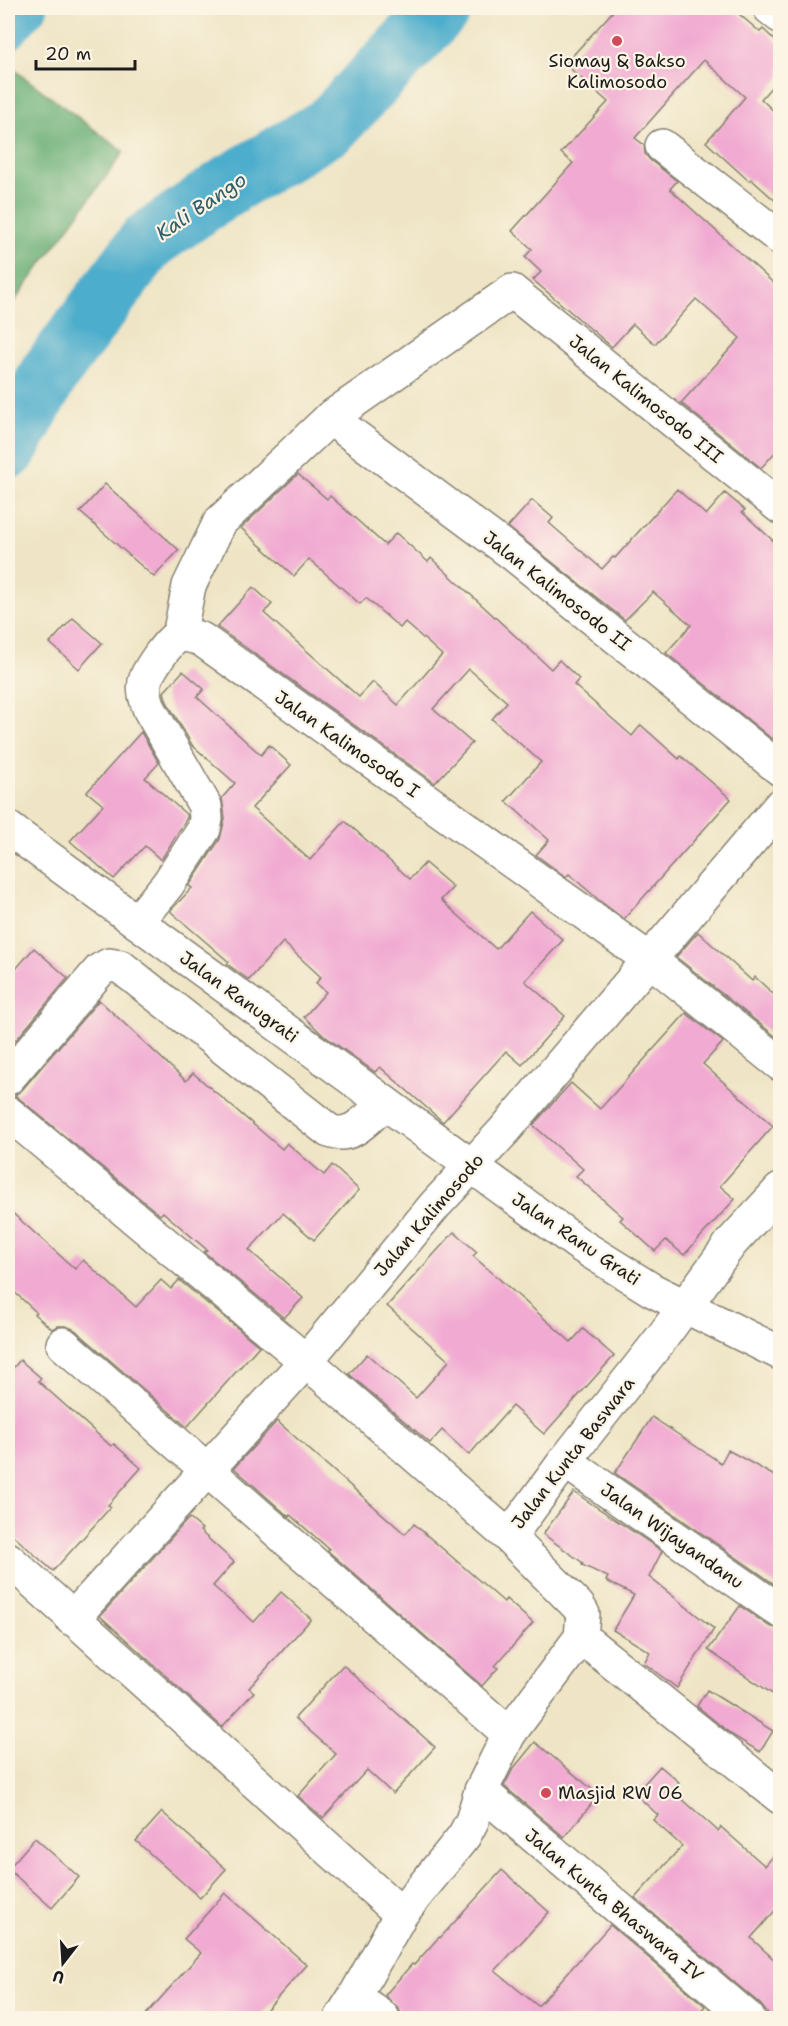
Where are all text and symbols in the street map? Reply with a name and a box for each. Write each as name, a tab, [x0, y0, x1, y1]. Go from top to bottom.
scale bar	[36, 33, 135, 71]
marker: Siomay & Bakso Kalimosodo	[610, 34, 624, 48]
text: 20 m	[45, 42, 91, 66]
place label: Siomay & Bakso Kalimosodo	[548, 49, 686, 94]
water label: Kali Bango	[151, 166, 251, 246]
street label: Jalan Kalimosodo III	[564, 329, 728, 469]
street label: Jalan Kalimosodo II	[478, 526, 636, 656]
street label: Jalan Kalimosodo I	[270, 685, 424, 803]
street label: Jalan Ranugrati	[175, 946, 303, 1048]
street label: Jalan Kalimosodo	[369, 1148, 489, 1282]
street label: Jalan Ranu Grati	[507, 1187, 645, 1291]
street label: Jalan Kunta Baswara	[506, 1372, 640, 1534]
street label: Jalan Wijayandanu	[596, 1478, 748, 1594]
place label: Masjid RW 06	[558, 1781, 683, 1805]
marker: Masjid RW 06	[539, 1786, 553, 1800]
street label: Jalan Kunta Bhaswara IV	[520, 1823, 708, 1987]
north arrow	[33, 1933, 93, 1993]
text: U	[50, 1965, 67, 1989]

